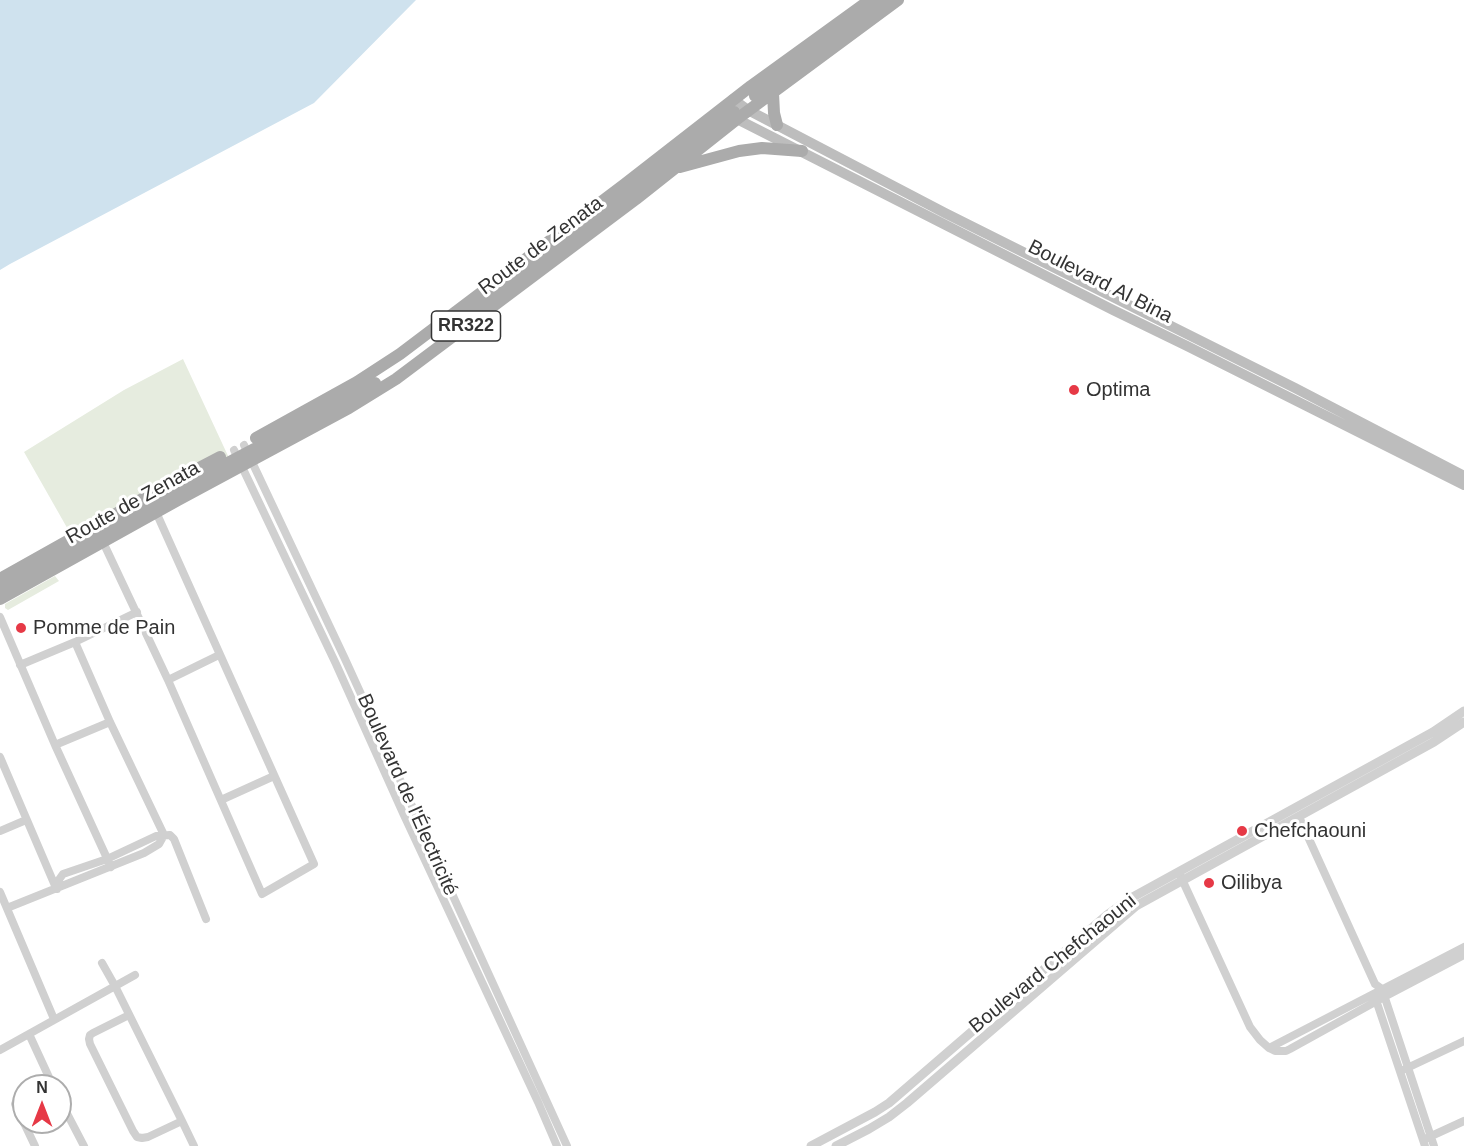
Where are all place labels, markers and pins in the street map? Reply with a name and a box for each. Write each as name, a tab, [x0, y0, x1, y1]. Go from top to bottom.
place label: Optima	[1086, 378, 1150, 402]
marker: Optima	[1067, 383, 1081, 397]
place label: Pomme de Pain	[33, 616, 175, 640]
marker: Pomme de Pain	[14, 621, 28, 635]
place label: Chefchaouni	[1254, 819, 1366, 843]
marker: Chefchaouni	[1235, 824, 1249, 838]
place label: Oilibya	[1221, 871, 1282, 895]
marker: Oilibya	[1202, 876, 1216, 890]

